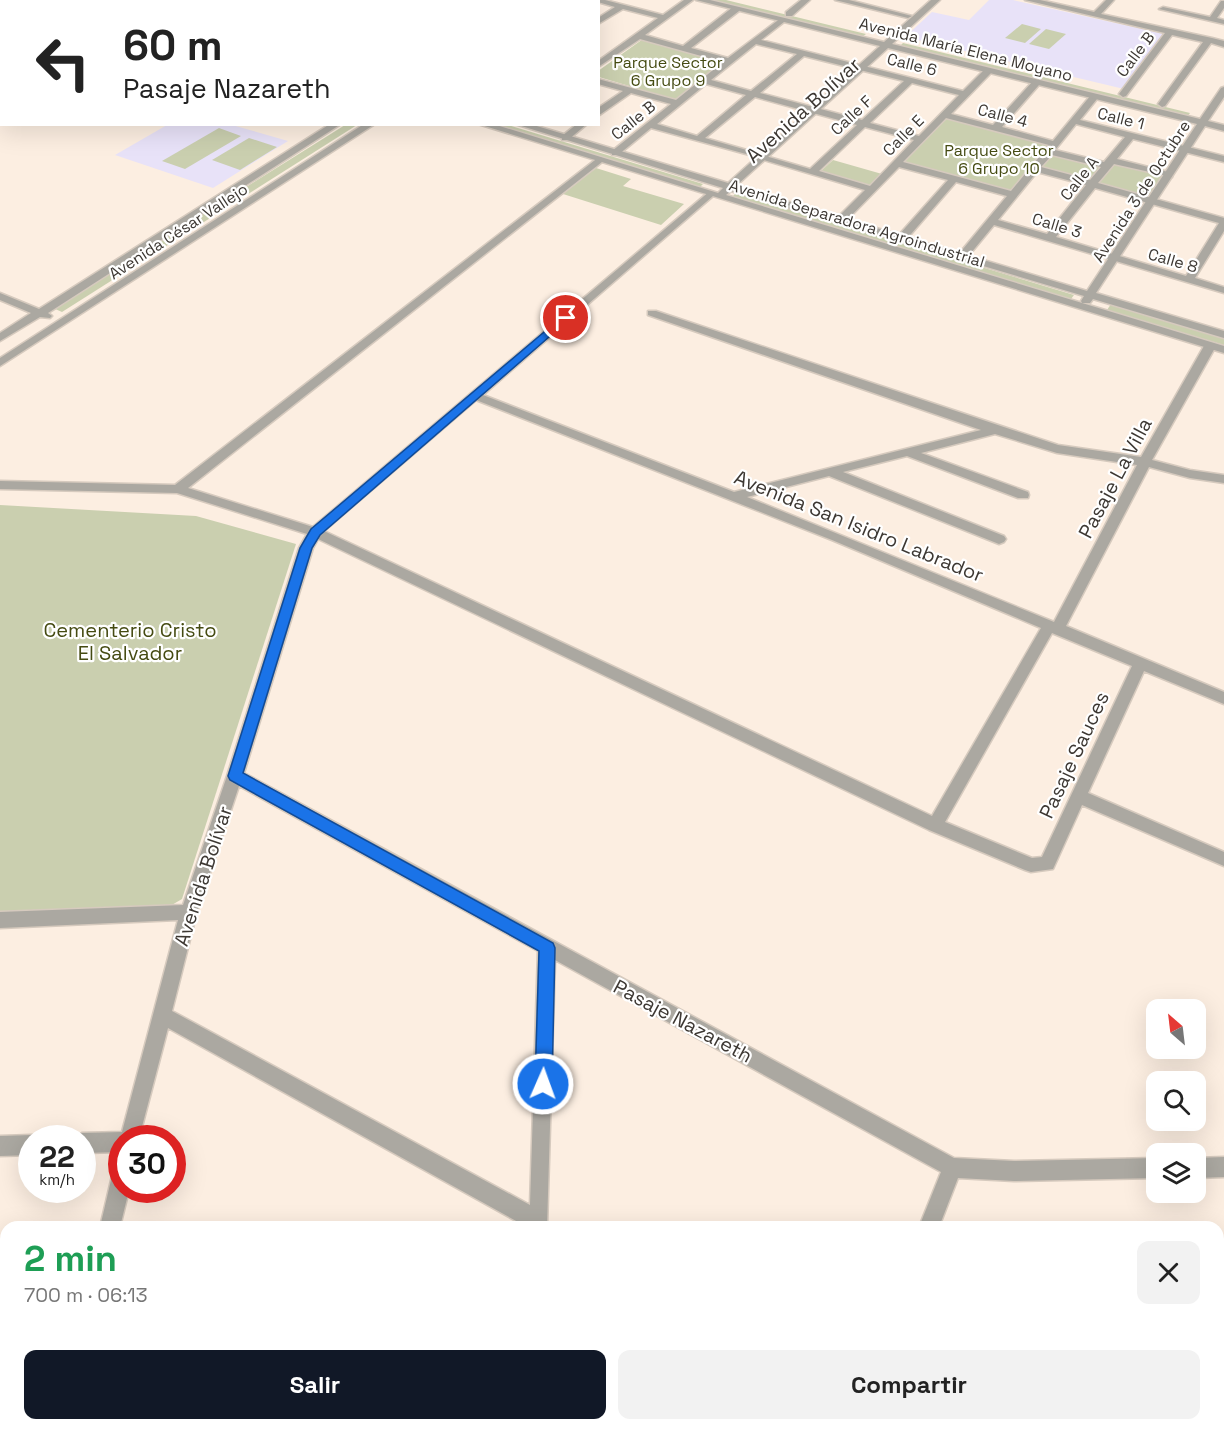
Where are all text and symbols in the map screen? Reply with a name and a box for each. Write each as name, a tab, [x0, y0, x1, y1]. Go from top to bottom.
street label: Avenida María Elena Moyano	[857, 13, 1075, 86]
text: 60 m	[123, 19, 223, 72]
icon: left	[24, 24, 102, 102]
street label: Calle B	[1112, 27, 1159, 81]
street label: Calle 6	[885, 48, 939, 81]
street label: Avenida Bolívar	[740, 51, 866, 169]
park label: Parque Sector 6 Grupo 9	[613, 52, 723, 91]
text: Pasaje Nazareth	[123, 71, 331, 106]
street label: Calle F	[826, 91, 877, 140]
street label: Calle B	[607, 96, 660, 145]
street label: Calle 4	[976, 99, 1030, 132]
street label: Calle 1	[1095, 103, 1147, 134]
street label: Calle E	[878, 110, 928, 160]
street label: Avenida 3 de Octubre	[1088, 116, 1195, 266]
park label: Parque Sector 6 Grupo 10	[944, 140, 1054, 179]
street label: Calle A	[1055, 152, 1103, 205]
street label: Avenida Separadora Agroindustrial	[727, 175, 987, 272]
street label: Avenida César Vallejo	[105, 179, 252, 284]
street label: Calle 3	[1030, 208, 1084, 243]
street label: Calle 8	[1146, 243, 1200, 278]
pin	[540, 292, 591, 343]
icon: arrive	[549, 301, 582, 334]
street label: Pasaje La Villa	[1072, 413, 1158, 543]
street label: Avenida San Isidro Labrador	[731, 464, 987, 588]
park label: Cementerio Cristo El Salvador	[43, 617, 217, 666]
street label: Pasaje Sauces	[1033, 687, 1115, 823]
street label: Avenida Bolívar	[168, 803, 238, 949]
street label: Pasaje Nazareth	[609, 973, 757, 1069]
north arrow	[1146, 999, 1206, 1059]
map controls	[1146, 999, 1206, 1203]
position arrow	[511, 1052, 575, 1116]
button: search	[1146, 1071, 1206, 1131]
speed limit sign: 30	[108, 1125, 186, 1203]
text: 22	[39, 1137, 75, 1176]
button: layers	[1146, 1143, 1206, 1203]
text: km/h	[39, 1170, 75, 1189]
text: 2 min	[24, 1236, 117, 1282]
button: close	[1137, 1241, 1200, 1304]
text: 700 m · 06:13	[24, 1282, 148, 1308]
button: Salir	[24, 1350, 606, 1419]
button: Compartir	[618, 1350, 1200, 1419]

